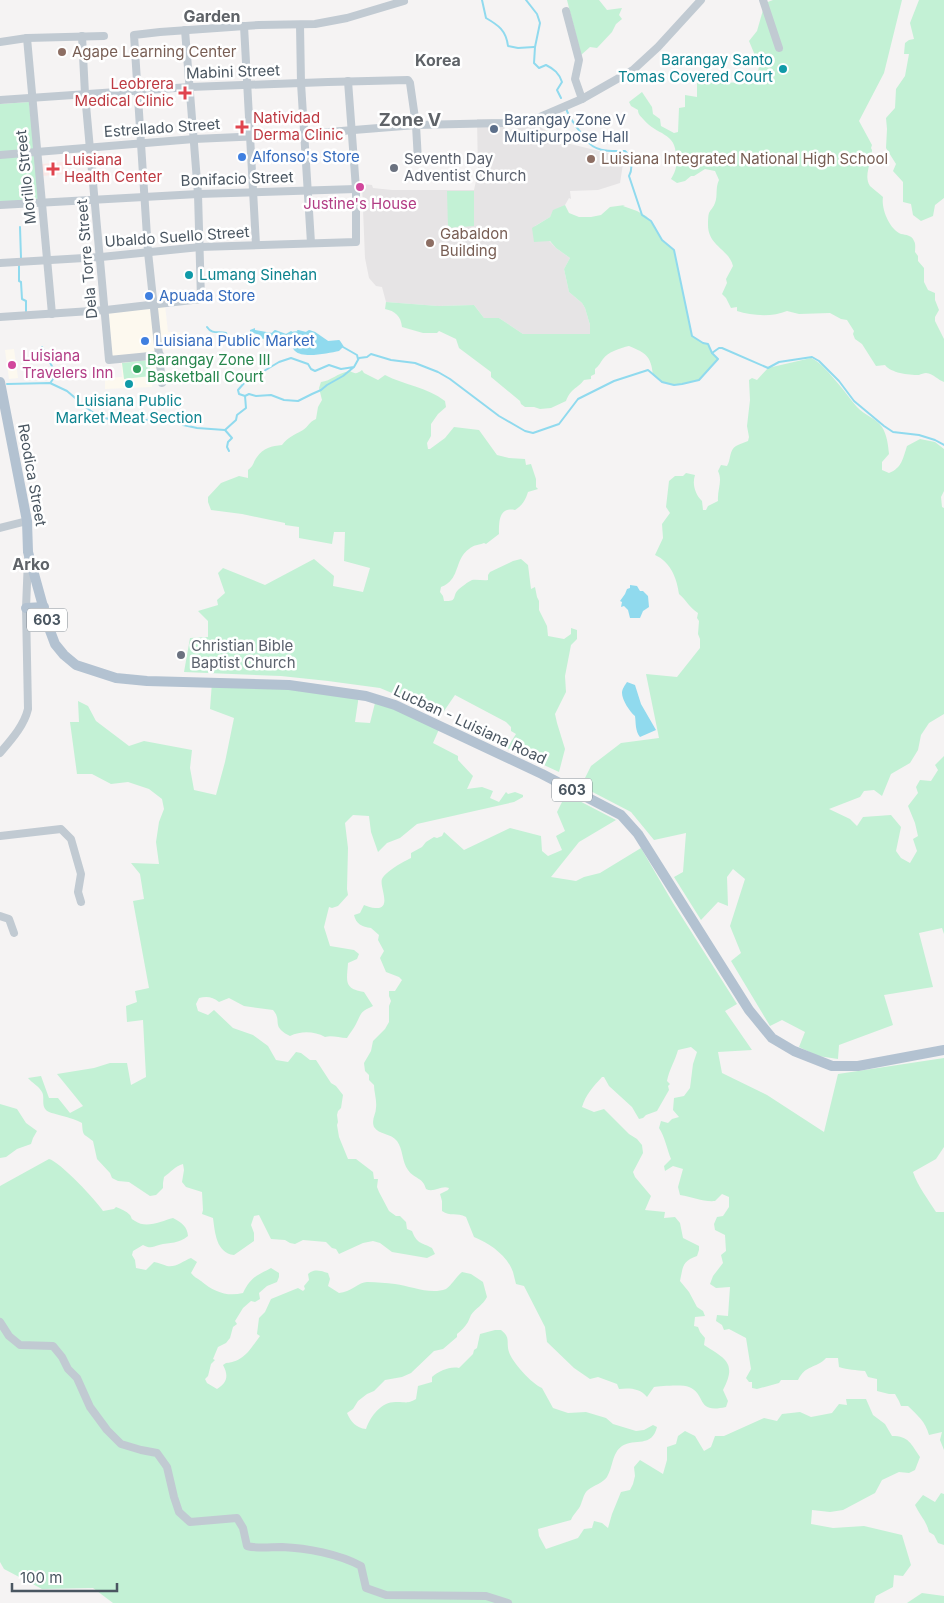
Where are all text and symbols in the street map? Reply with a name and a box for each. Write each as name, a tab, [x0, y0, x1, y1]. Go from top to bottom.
district label: Garden	[184, 6, 241, 26]
place label: Agape Learning Center	[72, 42, 237, 61]
marker: Agape Learning Center	[56, 46, 68, 58]
district label: Korea	[415, 50, 461, 70]
place label: Barangay Santo Tomas Covered Court	[618, 50, 773, 86]
street label: Mabini Street	[186, 60, 280, 83]
marker: Barangay Santo Tomas Covered Court	[777, 63, 789, 75]
place label: Leobrera Medical Clinic	[75, 74, 174, 110]
marker: Leobrera Medical Clinic	[178, 86, 192, 100]
place label: Natividad Derma Clinic	[253, 108, 344, 144]
district label: Zone V	[379, 109, 441, 130]
place label: Barangay Zone V Multipurpose Hall	[504, 110, 629, 146]
street label: Estrellado Street	[103, 114, 221, 141]
marker: Natividad Derma Clinic	[235, 120, 249, 134]
marker: Barangay Zone V Multipurpose Hall	[488, 123, 500, 135]
street label: Morillo Street	[11, 129, 40, 225]
place label: Alfonso's Store	[252, 147, 360, 166]
place label: Seventh Day Adventist Church	[404, 149, 526, 185]
place label: Luisiana Integrated National High School	[601, 149, 888, 168]
place label: Luisiana Health Center	[64, 150, 162, 186]
marker: Alfonso's Store	[236, 151, 248, 163]
marker: Luisiana Integrated National High School	[585, 153, 597, 165]
marker: Luisiana Health Center	[46, 162, 60, 176]
marker: Seventh Day Adventist Church	[388, 162, 400, 174]
street label: Bonifacio Street	[180, 167, 294, 190]
marker: Justine's House	[354, 181, 366, 193]
place label: Justine's House	[303, 194, 417, 213]
street label: Dela Torre Street	[72, 198, 101, 320]
street label: Ubaldo Suello Street	[104, 222, 250, 251]
place label: Gabaldon Building	[440, 224, 508, 260]
marker: Gabaldon Building	[424, 237, 436, 249]
place label: Lumang Sinehan	[199, 265, 317, 284]
marker: Lumang Sinehan	[183, 269, 195, 281]
place label: Apuada Store	[159, 286, 255, 305]
marker: Apuada Store	[143, 290, 155, 302]
place label: Luisiana Public Market	[155, 331, 315, 350]
marker: Luisiana Public Market	[139, 335, 151, 347]
place label: Luisiana Travelers Inn	[22, 346, 113, 382]
place label: Barangay Zone III Basketball Court	[147, 350, 271, 386]
marker: Luisiana Travelers Inn	[6, 359, 18, 371]
marker: Barangay Zone III Basketball Court	[131, 363, 143, 375]
marker: Luisiana Public Market Meat Section	[123, 378, 135, 390]
place label: Luisiana Public Market Meat Section	[56, 391, 202, 427]
street label: Reodica Street	[14, 422, 51, 528]
district label: Arko	[12, 554, 50, 574]
road number: 603	[27, 608, 67, 632]
place label: Christian Bible Baptist Church	[191, 636, 296, 672]
marker: Christian Bible Baptist Church	[175, 649, 187, 661]
street label: Lucban - Luisiana Road	[391, 681, 550, 768]
road number: 603	[552, 778, 592, 802]
scale bar	[12, 1560, 118, 1592]
text: 100 m	[20, 1568, 62, 1587]

